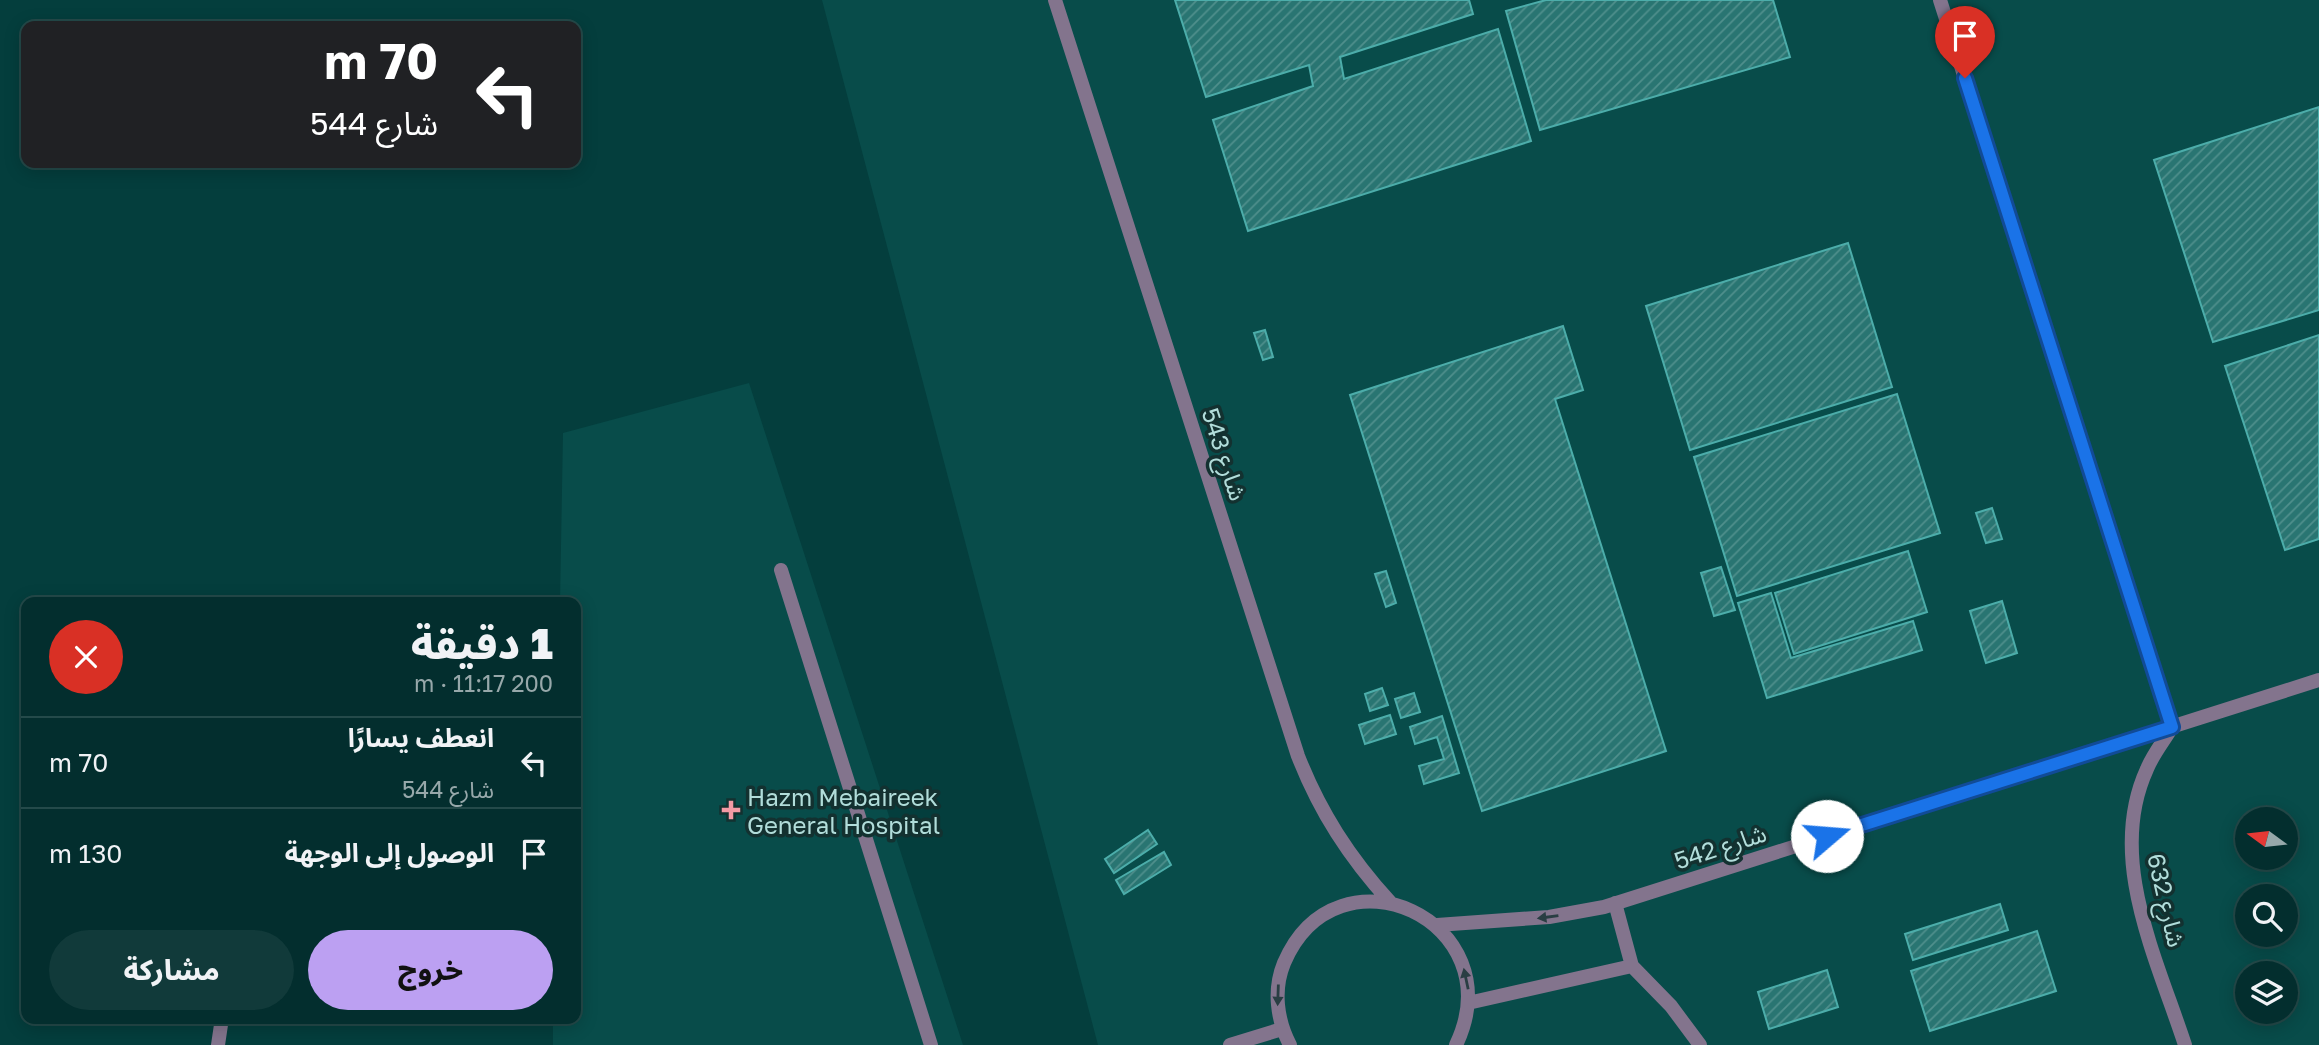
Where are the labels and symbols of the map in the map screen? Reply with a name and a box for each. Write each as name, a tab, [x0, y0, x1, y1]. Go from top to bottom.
pin	[1935, 6, 1995, 78]
street label: شارع 543	[1193, 404, 1254, 505]
place label: Hazm Mebaireek General Hospital	[747, 782, 940, 839]
position arrow	[1790, 799, 1864, 873]
marker: Hazm Mebaireek General Hospital	[721, 800, 741, 820]
north arrow	[2235, 807, 2298, 870]
street label: شارع 542	[1670, 817, 1771, 878]
street label: شارع 632	[2138, 850, 2192, 951]
one-way arrow	[1537, 912, 1559, 923]
one-way arrow	[1460, 968, 1471, 990]
one-way arrow	[1273, 985, 1284, 1007]

